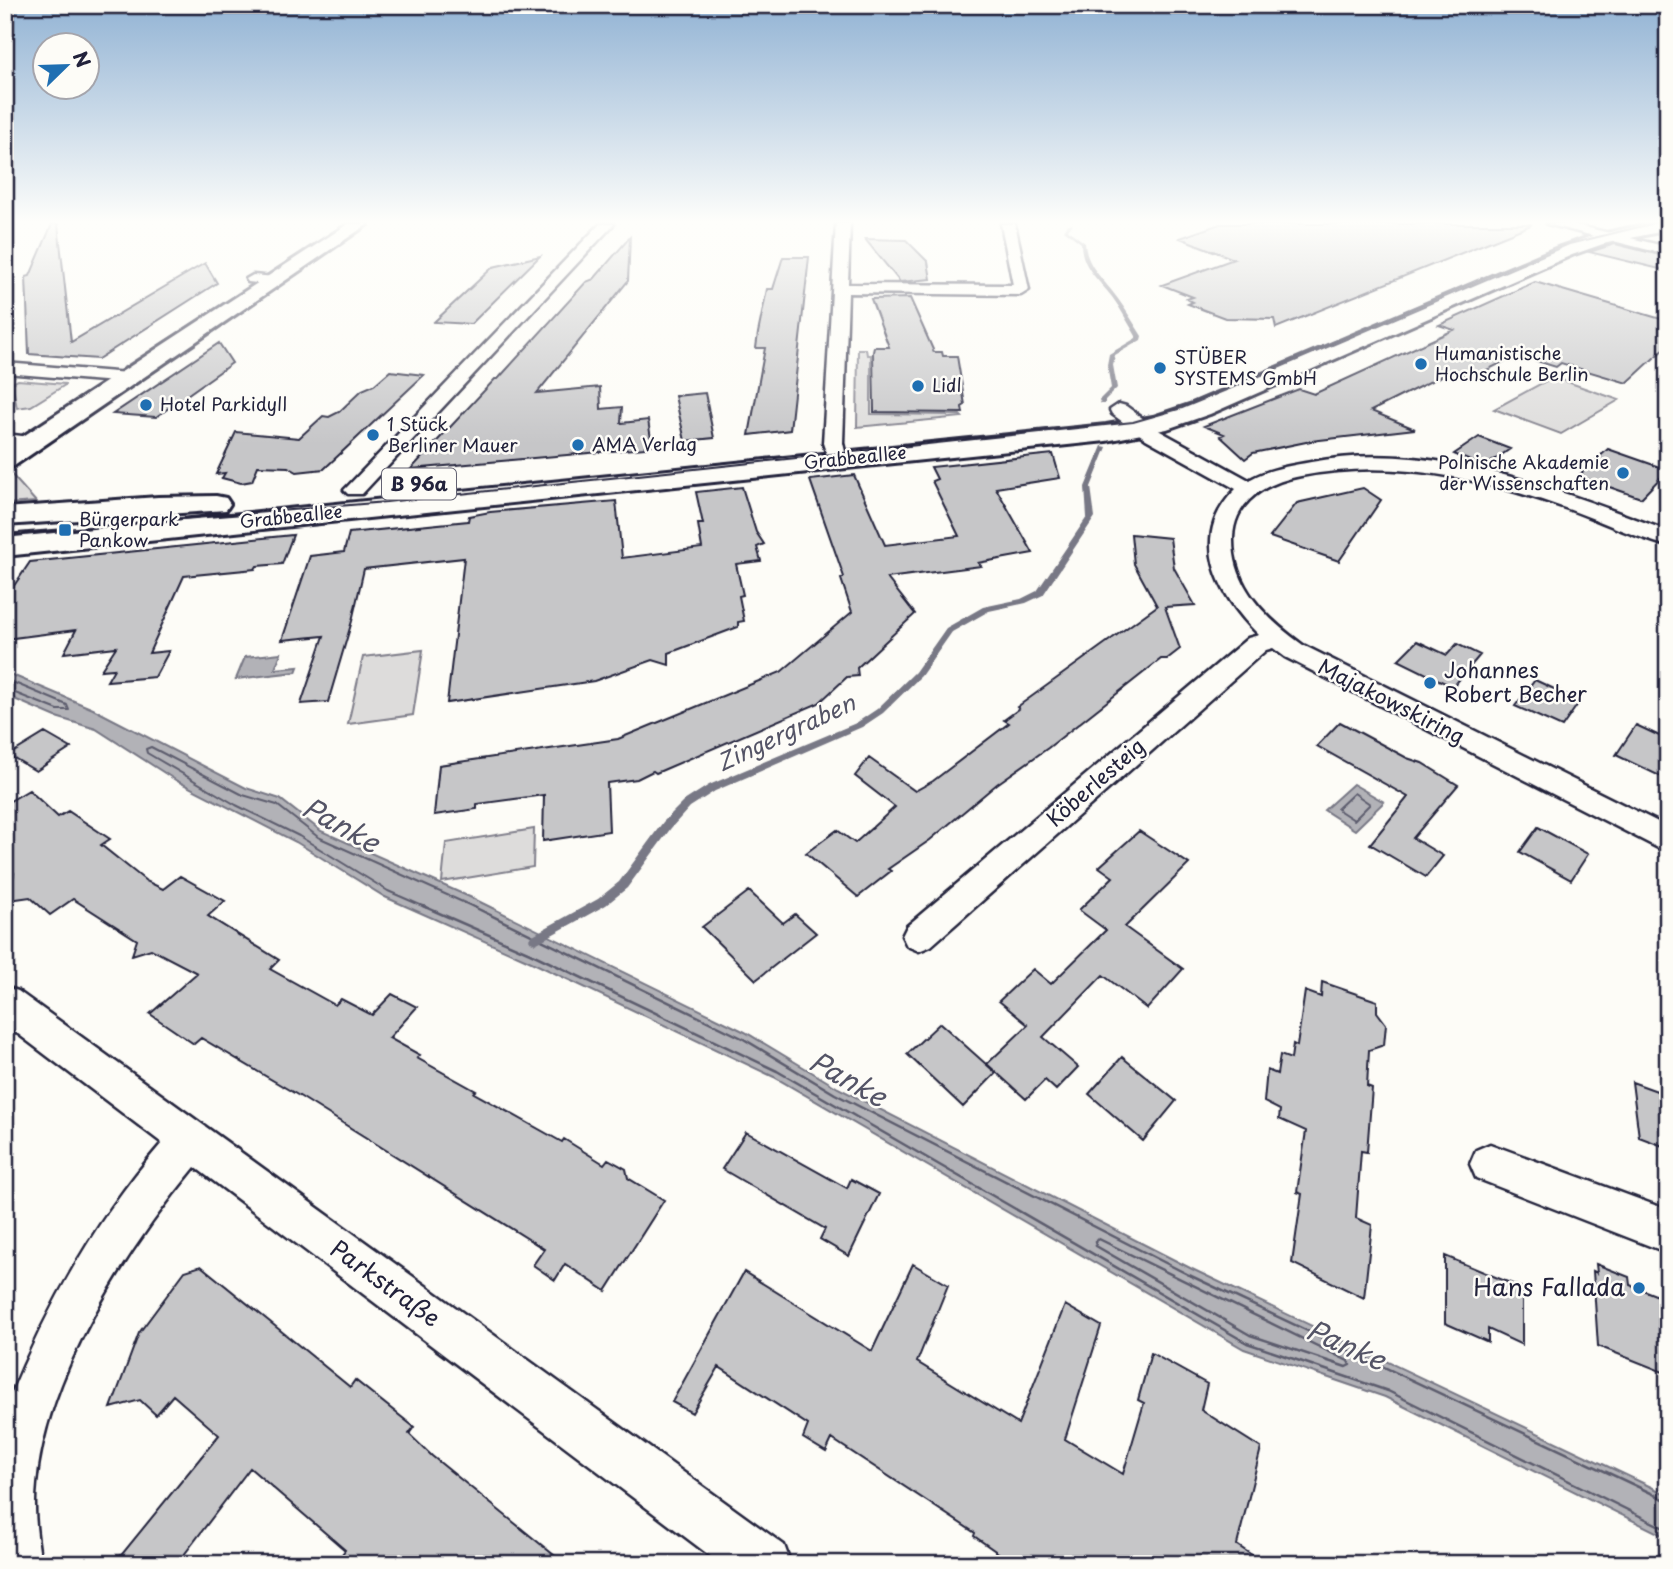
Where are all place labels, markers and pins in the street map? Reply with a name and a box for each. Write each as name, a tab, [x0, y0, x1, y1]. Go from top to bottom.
place label: Humanistische Hochschule Berlin	[1435, 339, 1589, 387]
place label: STÜBER SYSTEMS GmbH	[1174, 343, 1317, 391]
marker: Humanistische Hochschule Berlin	[1413, 356, 1429, 372]
marker: STÜBER SYSTEMS GmbH	[1152, 360, 1168, 376]
place label: Lidl	[932, 371, 962, 398]
marker: Lidl	[910, 378, 926, 394]
place label: Hotel Parkidyll	[160, 390, 287, 417]
marker: Hotel Parkidyll	[138, 397, 154, 413]
place label: 1 Stück Berliner Mauer	[387, 410, 518, 458]
marker: 1 Stück Berliner Mauer	[365, 427, 381, 443]
place label: AMA Verlag	[592, 430, 697, 457]
marker: AMA Verlag	[570, 437, 586, 453]
place label: Polnische Akademie der Wissenschaften	[1438, 448, 1609, 496]
marker: Polnische Akademie der Wissenschaften	[1615, 465, 1631, 481]
place label: Bürgerpark Pankow	[79, 505, 179, 553]
marker: Bürgerpark Pankow	[57, 522, 73, 538]
place label: Johannes Robert Becher	[1444, 653, 1587, 709]
marker: Johannes Robert Becher	[1422, 675, 1438, 691]
place label: Hans Fallada	[1473, 1268, 1625, 1304]
marker: Hans Fallada	[1631, 1280, 1647, 1296]

